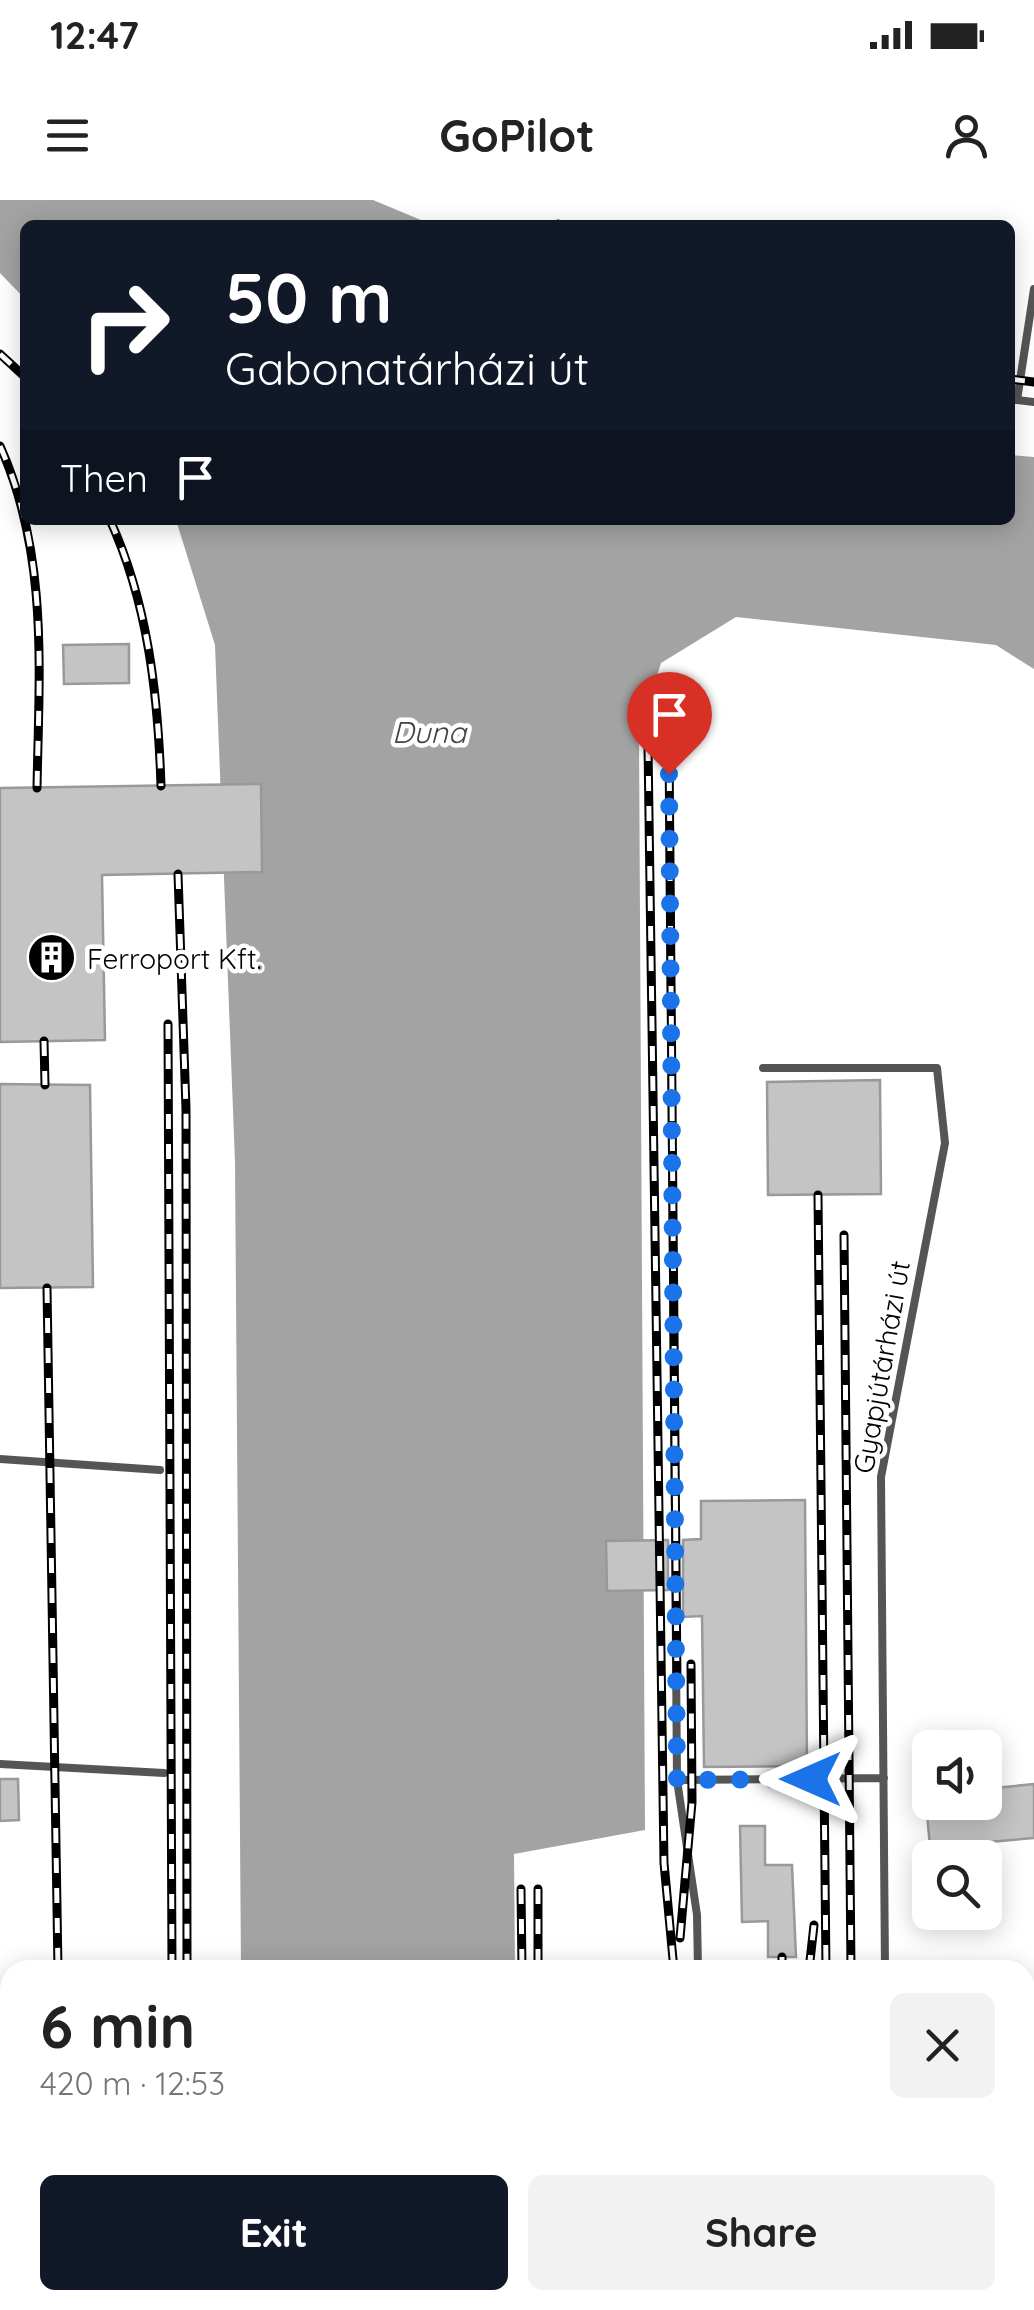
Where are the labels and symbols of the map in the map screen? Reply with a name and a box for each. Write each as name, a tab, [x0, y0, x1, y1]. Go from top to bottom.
pin	[627, 672, 712, 775]
water label: Duna	[392, 713, 468, 751]
building icon: Ferroport Kft.	[26, 932, 78, 984]
place label: Ferroport Kft.	[87, 941, 262, 976]
street label: Gyapjútárházi út	[845, 1258, 917, 1476]
position arrow	[759, 1727, 863, 1831]

